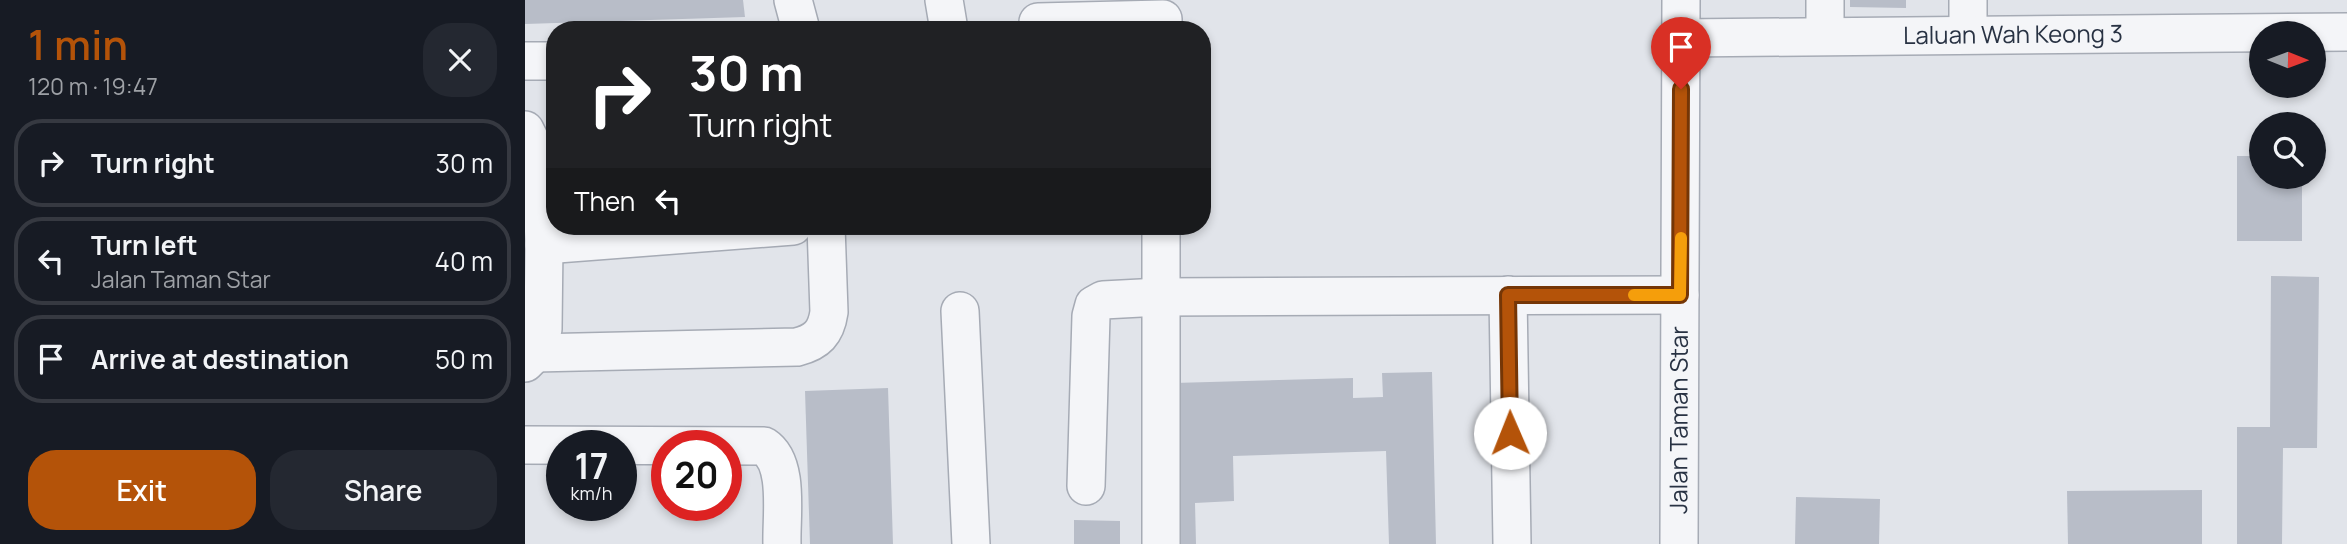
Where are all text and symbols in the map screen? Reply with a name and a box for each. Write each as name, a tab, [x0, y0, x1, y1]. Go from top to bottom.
text: 1 min	[28, 15, 128, 73]
street label: Laluan Wah Keong 3	[1903, 16, 2123, 51]
pin	[1651, 17, 1711, 89]
north arrow	[2249, 21, 2326, 98]
map controls	[2249, 21, 2326, 189]
button: close	[423, 23, 497, 97]
icon: arrive	[1662, 28, 1700, 66]
text: 30 m	[689, 39, 804, 106]
icon: right	[574, 49, 665, 140]
text: 120 m · 19:47	[28, 70, 158, 102]
text: Turn right	[689, 103, 832, 147]
button: search	[2249, 112, 2326, 189]
icon: right	[32, 144, 70, 182]
text: Turn right	[91, 145, 215, 181]
text: 30 m	[436, 145, 493, 181]
icon: left	[649, 182, 687, 220]
text: Then	[574, 183, 635, 219]
text: Turn left	[91, 227, 198, 263]
icon: left	[32, 242, 70, 280]
text: 40 m	[435, 243, 493, 279]
text: Jalan Taman Star	[91, 263, 271, 295]
street label: Jalan Taman Star	[1661, 326, 1695, 514]
icon: arrive	[32, 340, 70, 378]
text: Arrive at destination	[91, 341, 349, 377]
text: 50 m	[435, 341, 493, 377]
position arrow	[1473, 396, 1547, 470]
speed limit sign: 20	[651, 430, 742, 521]
text: 17	[574, 442, 609, 490]
button: Exit	[28, 450, 256, 530]
button: Share	[270, 450, 497, 530]
text: km/h	[571, 481, 612, 505]

